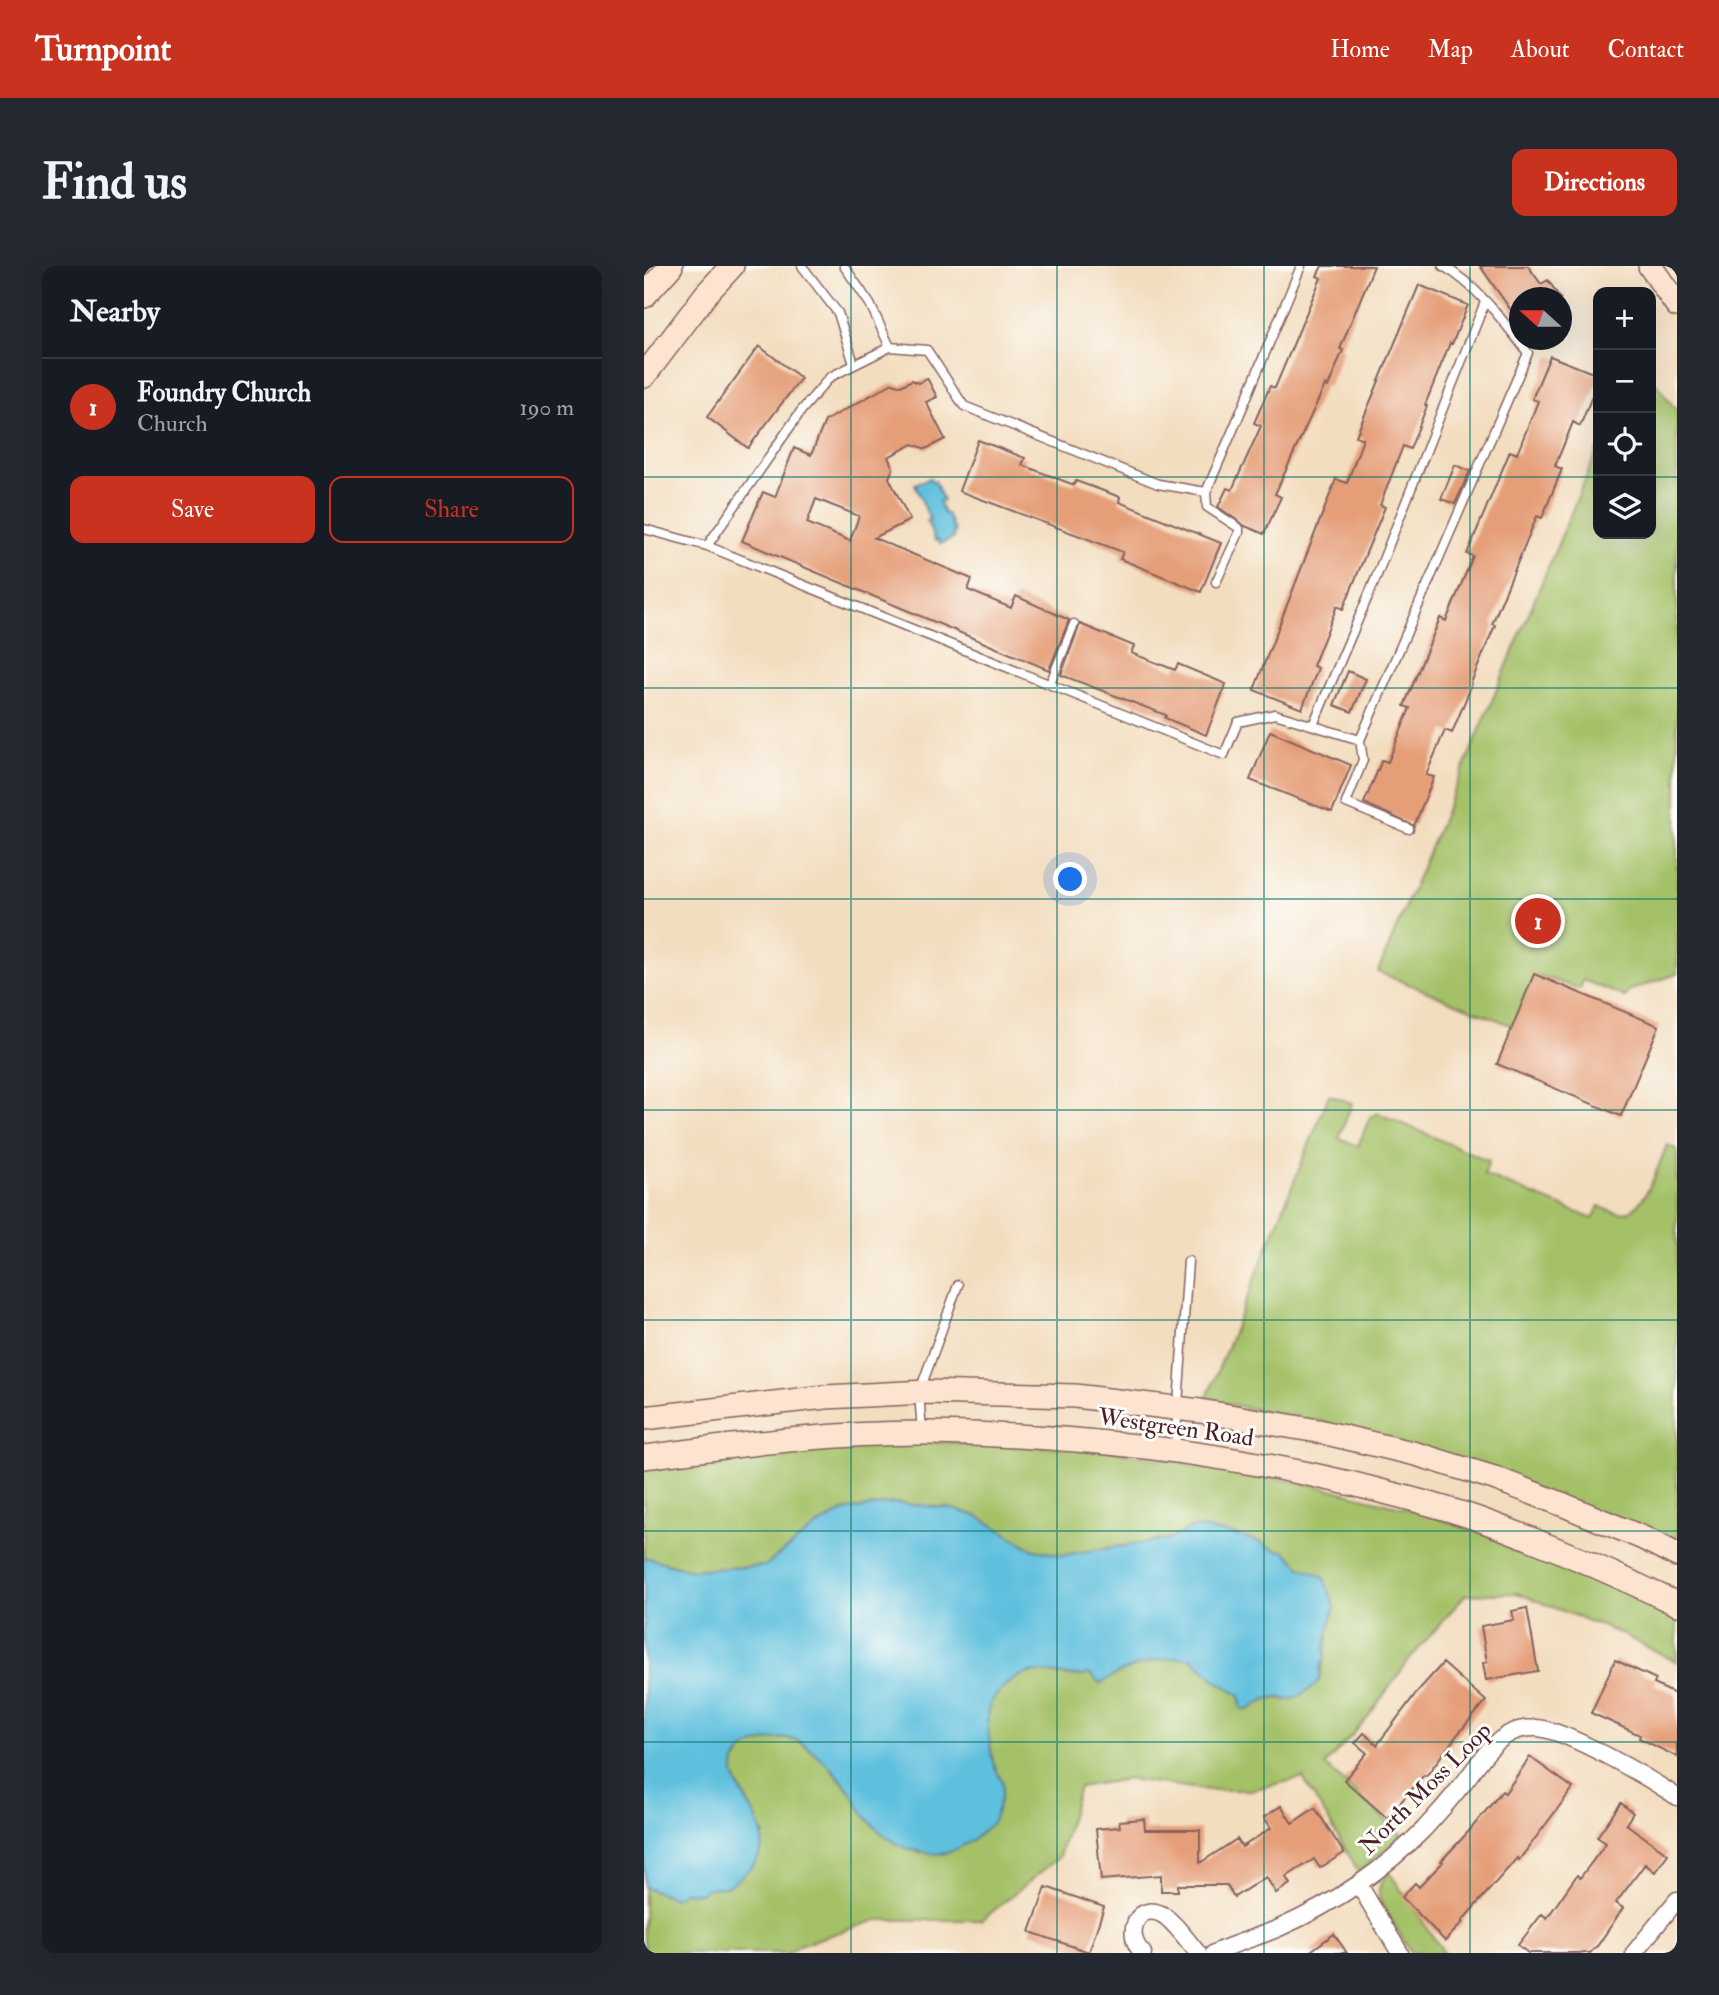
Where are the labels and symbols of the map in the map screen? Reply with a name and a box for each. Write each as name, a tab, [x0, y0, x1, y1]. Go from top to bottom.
north arrow	[1509, 287, 1572, 350]
your location	[1053, 862, 1087, 896]
pin: 1	[1515, 895, 1561, 947]
street label: Westgreen Road	[1095, 1401, 1256, 1454]
street label: North Moss Loop	[1352, 1715, 1498, 1861]

